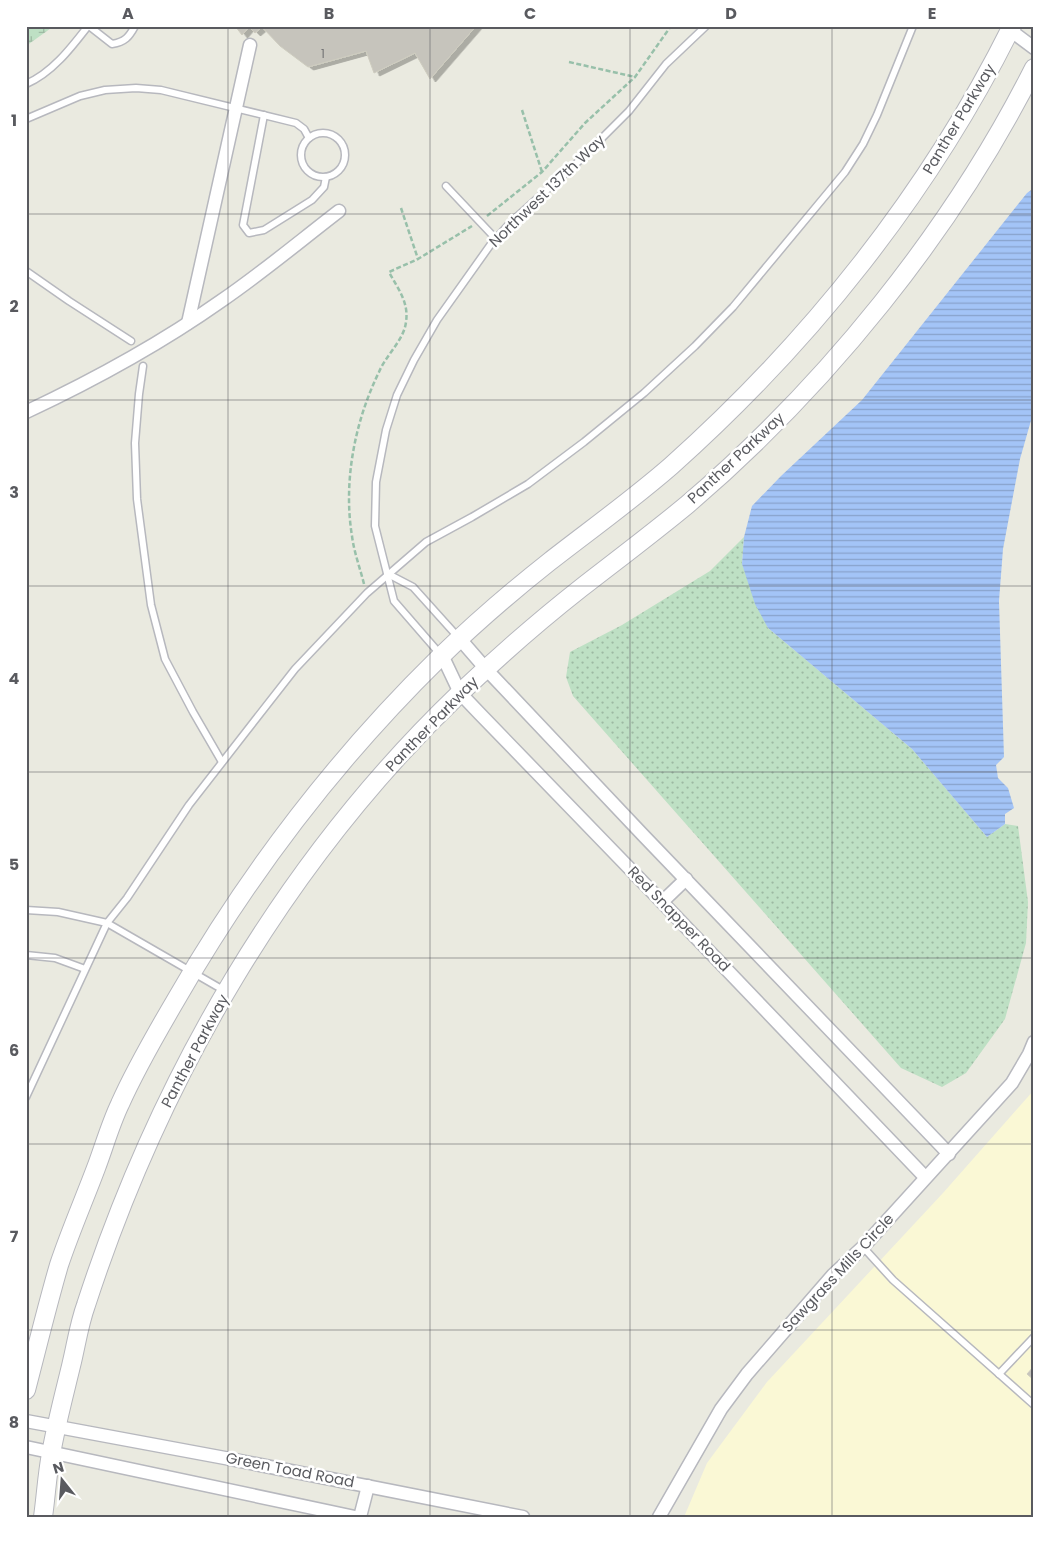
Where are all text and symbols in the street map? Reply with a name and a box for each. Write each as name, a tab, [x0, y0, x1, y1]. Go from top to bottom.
text: A	[122, 2, 134, 25]
text: B	[324, 2, 334, 25]
text: C	[524, 2, 536, 25]
text: D	[725, 2, 737, 25]
text: E	[928, 2, 936, 25]
house number: 1	[321, 45, 325, 62]
street label: Panther Parkway	[917, 59, 1000, 178]
text: 1	[11, 109, 17, 132]
street label: Northwest 137th Way	[484, 129, 610, 252]
text: 2	[9, 295, 19, 318]
street label: Panther Parkway	[683, 407, 789, 508]
text: 3	[9, 481, 19, 504]
text: 4	[9, 667, 20, 690]
street label: Panther Parkway	[381, 671, 483, 776]
text: 5	[9, 853, 19, 876]
street label: Red Snapper Road	[623, 861, 735, 976]
street label: Panther Parkway	[156, 990, 234, 1111]
text: 6	[9, 1039, 19, 1062]
street label: Sawgrass Mills Circle	[777, 1209, 898, 1337]
text: 7	[10, 1225, 19, 1248]
text: 8	[9, 1411, 19, 1434]
street label: Green Toad Road	[224, 1447, 356, 1492]
north arrow	[38, 1456, 88, 1506]
text: N	[50, 1456, 66, 1479]

